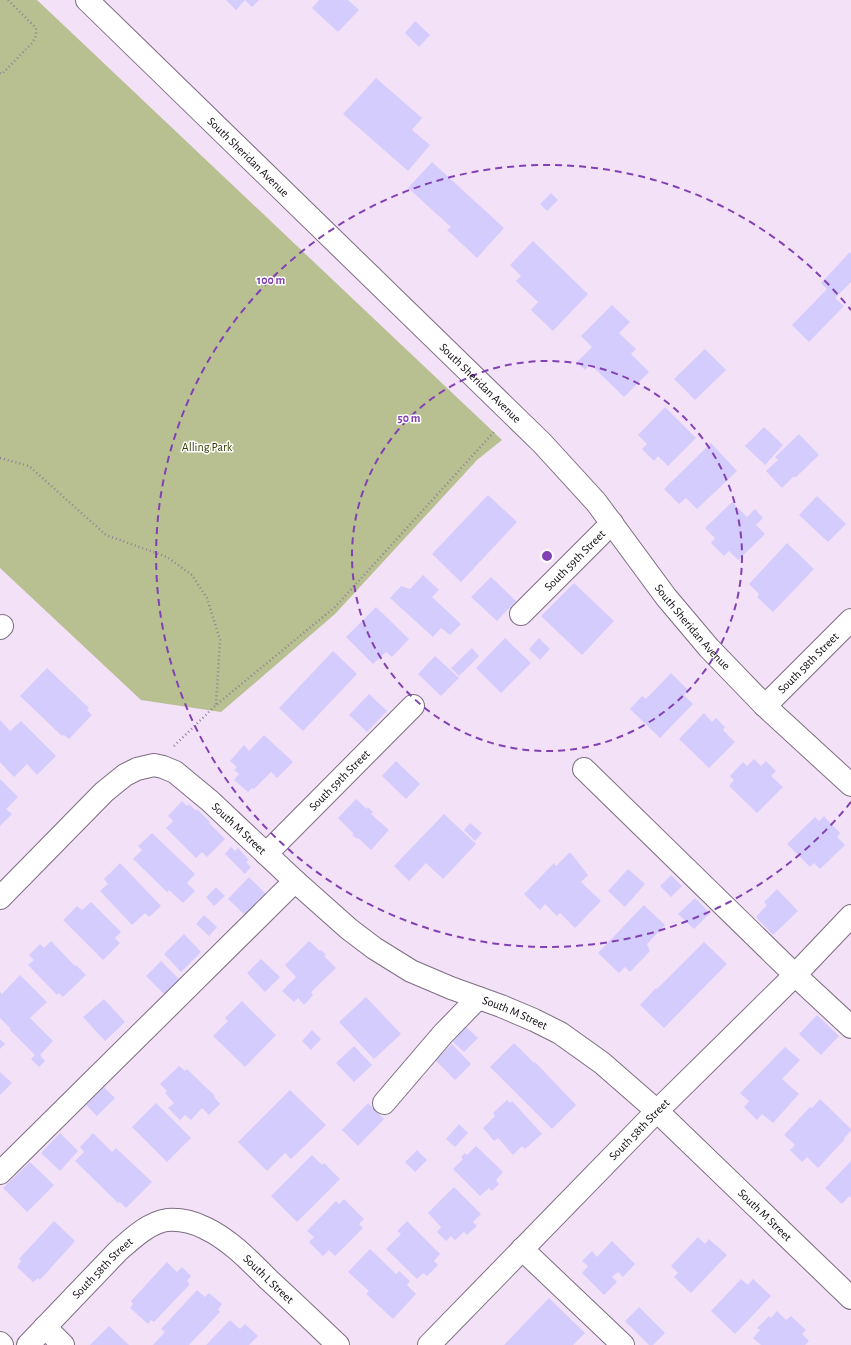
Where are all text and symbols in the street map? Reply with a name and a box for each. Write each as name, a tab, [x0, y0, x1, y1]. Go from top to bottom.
street label: South Sheridan Avenue	[205, 115, 291, 199]
text: 100 m	[257, 274, 285, 286]
street label: South Sheridan Avenue	[437, 341, 523, 425]
text: 50 m	[398, 412, 421, 424]
park label: Alling Park	[182, 441, 233, 453]
street label: South 59th Street	[542, 527, 608, 593]
centre of rings	[540, 549, 554, 563]
street label: South Sheridan Avenue	[653, 582, 732, 672]
street label: South 58th Street	[775, 630, 841, 696]
street label: South 59th Street	[307, 747, 372, 813]
street label: South M Street	[210, 800, 269, 857]
street label: South M Street	[481, 994, 550, 1032]
street label: South 58th Street	[607, 1096, 672, 1162]
street label: South M Street	[736, 1187, 794, 1243]
street label: South 58th Street	[70, 1235, 135, 1301]
street label: South L Street	[241, 1252, 296, 1306]

